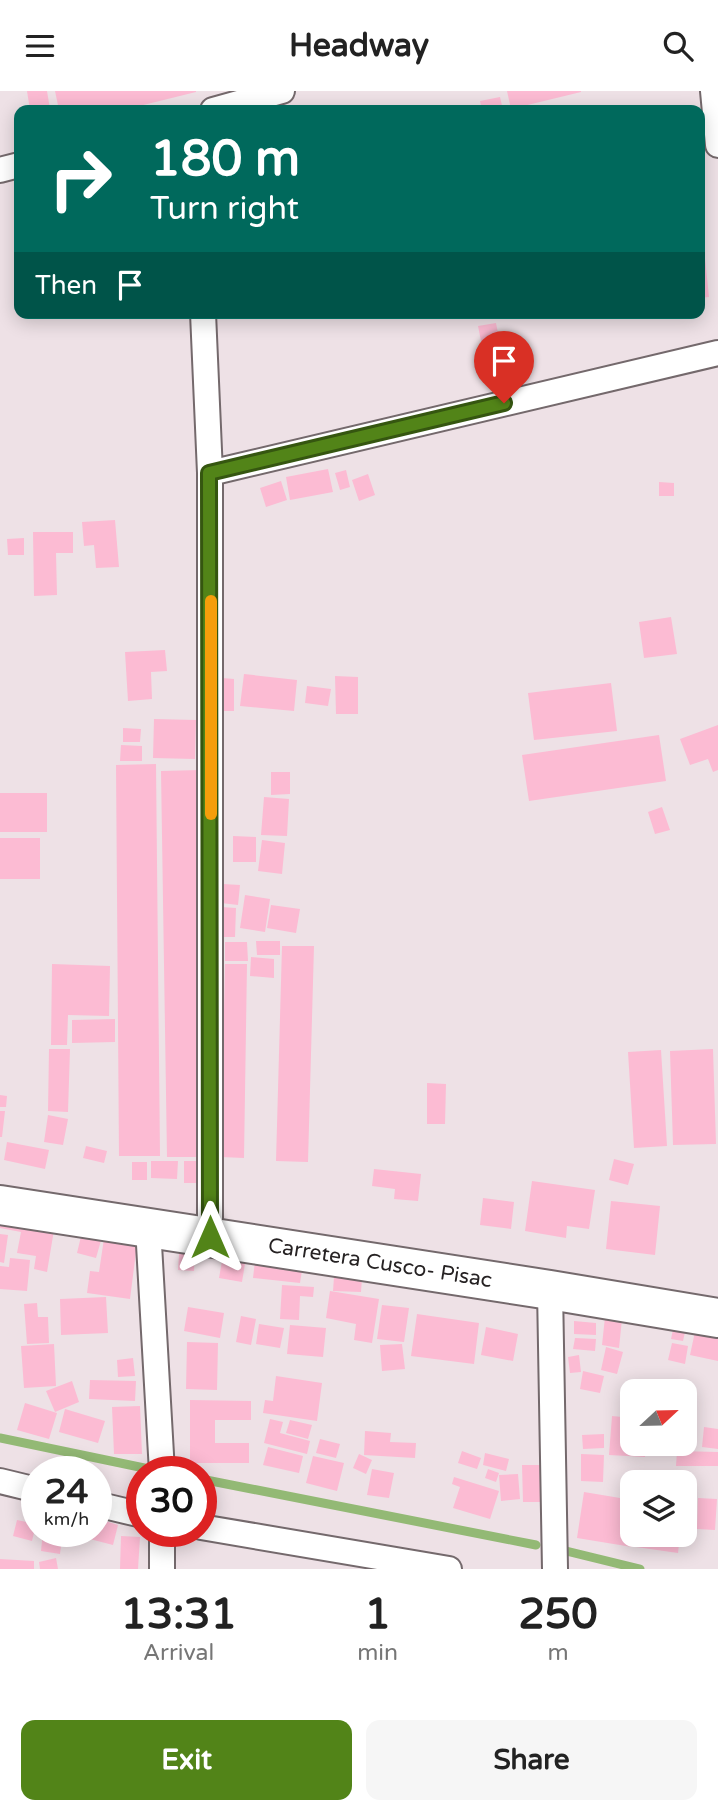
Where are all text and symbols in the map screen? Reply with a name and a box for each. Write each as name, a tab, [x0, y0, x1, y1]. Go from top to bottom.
icon: menu	[21, 27, 59, 65]
text: Headway	[289, 27, 429, 65]
icon: search	[659, 27, 697, 65]
text: 180 m	[150, 130, 300, 189]
icon: right	[35, 133, 126, 224]
text: Turn right	[150, 190, 299, 228]
icon: arrive	[111, 266, 149, 304]
text: Then	[35, 270, 97, 301]
pin	[474, 331, 534, 403]
icon: arrive	[485, 342, 523, 380]
position arrow	[173, 1200, 247, 1274]
street label: Carretera Cusco- Pisac	[266, 1233, 494, 1293]
north arrow	[620, 1379, 696, 1456]
map controls	[620, 1379, 697, 1547]
speed limit sign: 30	[126, 1456, 217, 1547]
button: layers	[620, 1470, 697, 1547]
text: 24	[45, 1471, 88, 1513]
text: km/h	[44, 1508, 89, 1530]
text: 13:31	[120, 1589, 237, 1640]
text: 1	[364, 1589, 391, 1640]
text: 250	[518, 1589, 598, 1640]
text: Arrival	[143, 1639, 214, 1667]
text: min	[357, 1639, 398, 1667]
text: m	[547, 1639, 569, 1667]
button: Exit	[21, 1720, 352, 1800]
button: Share	[366, 1720, 697, 1800]

